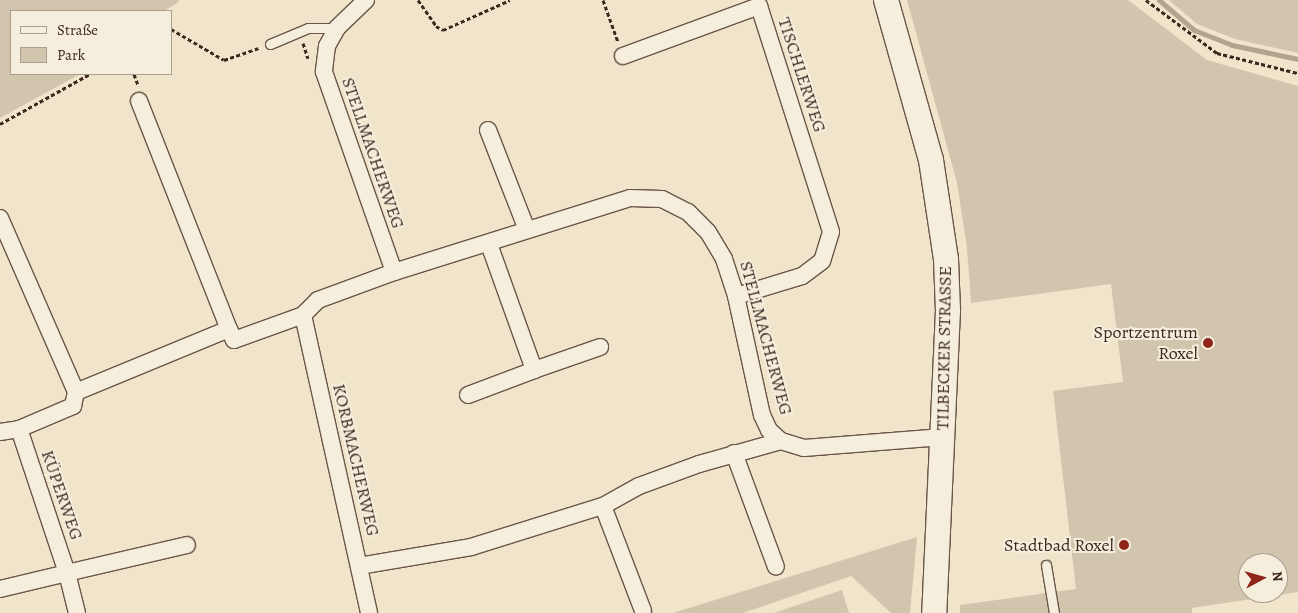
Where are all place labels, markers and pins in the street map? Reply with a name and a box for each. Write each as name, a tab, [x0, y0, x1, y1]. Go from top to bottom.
place label: Sportzentrum Roxel	[1093, 322, 1198, 364]
marker: Sportzentrum Roxel	[1202, 337, 1214, 349]
place label: Stadtbad Roxel	[1004, 534, 1114, 556]
marker: Stadtbad Roxel	[1118, 539, 1130, 551]

